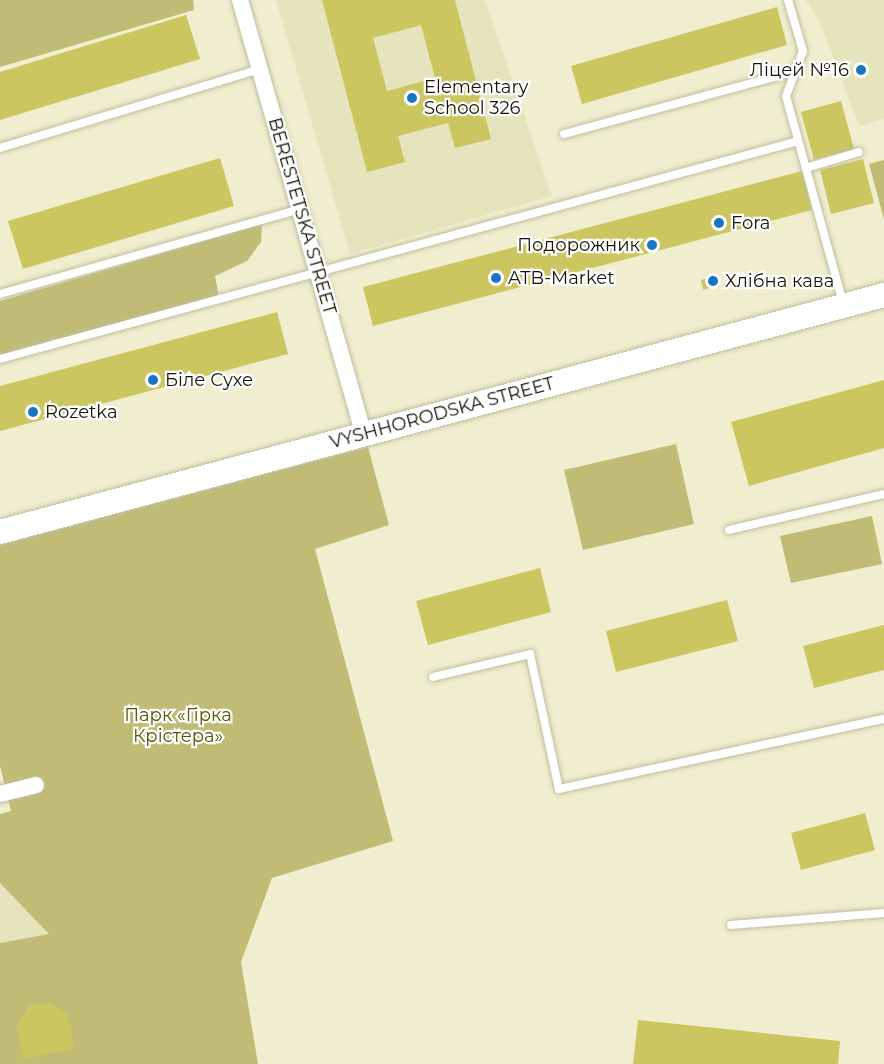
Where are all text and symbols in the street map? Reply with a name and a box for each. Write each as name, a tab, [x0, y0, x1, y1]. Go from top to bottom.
place label: Ліцей №16	[750, 59, 849, 81]
marker: Ліцей №16	[854, 63, 868, 77]
place label: Elementary School 326	[424, 77, 528, 119]
marker: Elementary School 326	[405, 91, 419, 105]
street label: BERESTETSKA STREET	[264, 115, 340, 317]
place label: Fora	[731, 212, 770, 234]
marker: Fora	[712, 216, 726, 230]
place label: Подорожник	[517, 234, 640, 256]
marker: Подорожник	[645, 238, 659, 252]
place label: ATB-Market	[508, 267, 615, 289]
place label: Хлібна кава	[725, 270, 834, 292]
marker: ATB-Market	[489, 271, 503, 285]
marker: Хлібна кава	[706, 274, 720, 288]
place label: Біле Сухе	[165, 369, 253, 391]
marker: Біле Сухе	[146, 373, 160, 387]
street label: VYSHHORODSKA STREET	[327, 373, 557, 453]
place label: Rozetka	[45, 401, 118, 423]
marker: Rozetka	[26, 405, 40, 419]
park label: Парк «Гірка Крістера»	[124, 705, 232, 748]

